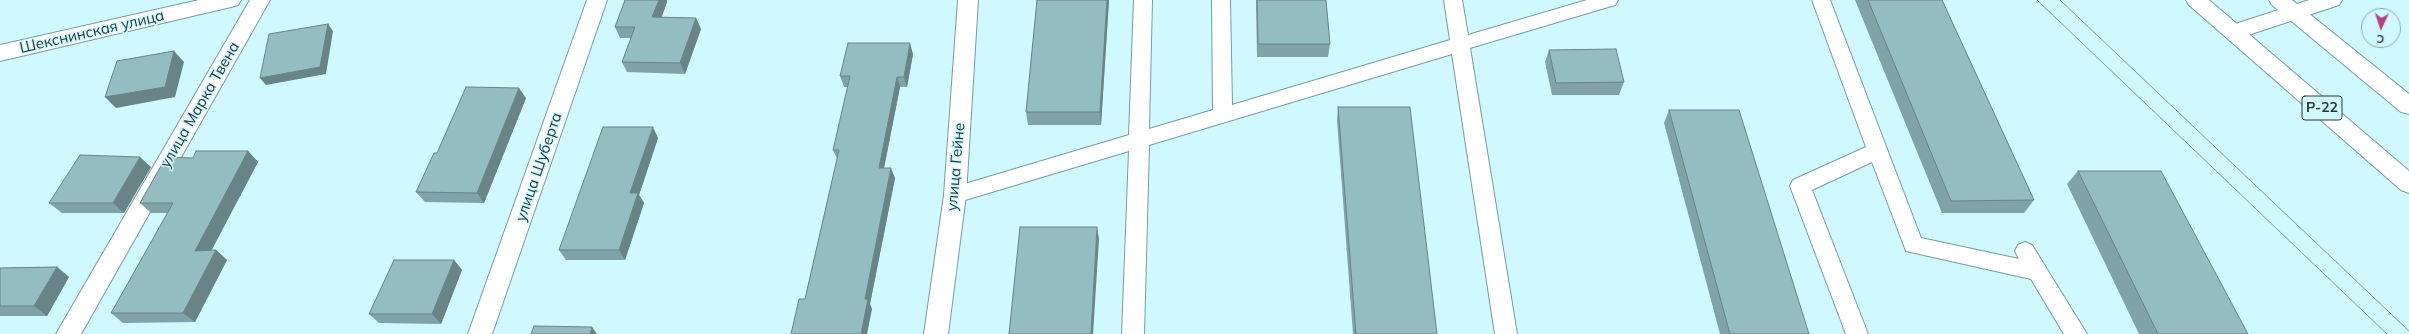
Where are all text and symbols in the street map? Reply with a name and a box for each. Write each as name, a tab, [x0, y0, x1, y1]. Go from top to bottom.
street label: Шекснинская улица	[18, 7, 166, 57]
north arrow	[2361, 8, 2401, 48]
text: С	[2376, 32, 2385, 46]
street label: улица Марка Твена	[157, 39, 243, 171]
road number: Р-22	[2302, 96, 2342, 120]
street label: улица Шуберта	[512, 110, 566, 224]
street label: улица Гейне	[943, 122, 969, 212]

